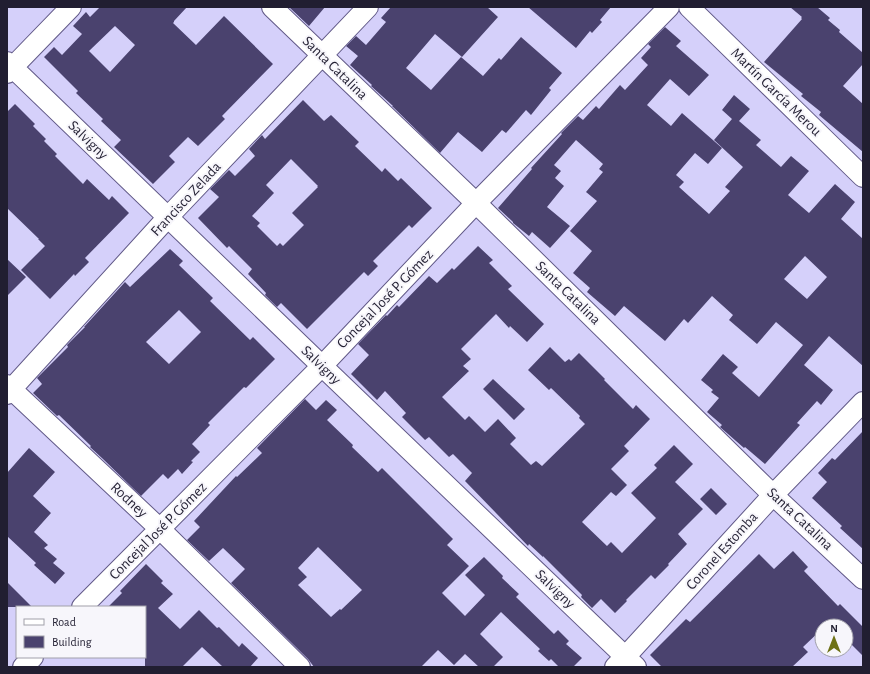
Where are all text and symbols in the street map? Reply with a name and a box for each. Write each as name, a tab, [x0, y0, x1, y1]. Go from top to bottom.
street label: Santa Catalina	[300, 33, 370, 103]
street label: Martín García Merou	[728, 45, 824, 139]
street label: Salvigny	[65, 118, 111, 163]
street label: Francisco Zelada	[148, 159, 224, 239]
street label: Concejal José P. Gómez	[334, 247, 436, 351]
street label: Santa Catalina	[533, 258, 603, 328]
street label: Salvigny	[298, 343, 344, 388]
street label: Concejal José P. Gómez	[106, 479, 210, 583]
street label: Rodney	[108, 480, 151, 521]
street label: Santa Catalina	[764, 485, 836, 553]
street label: Coronel Estomba	[683, 509, 761, 593]
street label: Salvigny	[532, 567, 578, 612]
legend	[16, 606, 146, 658]
text: Road	[52, 616, 76, 628]
north arrow	[814, 618, 854, 658]
text: N	[830, 623, 838, 634]
text: Building	[52, 636, 92, 648]

